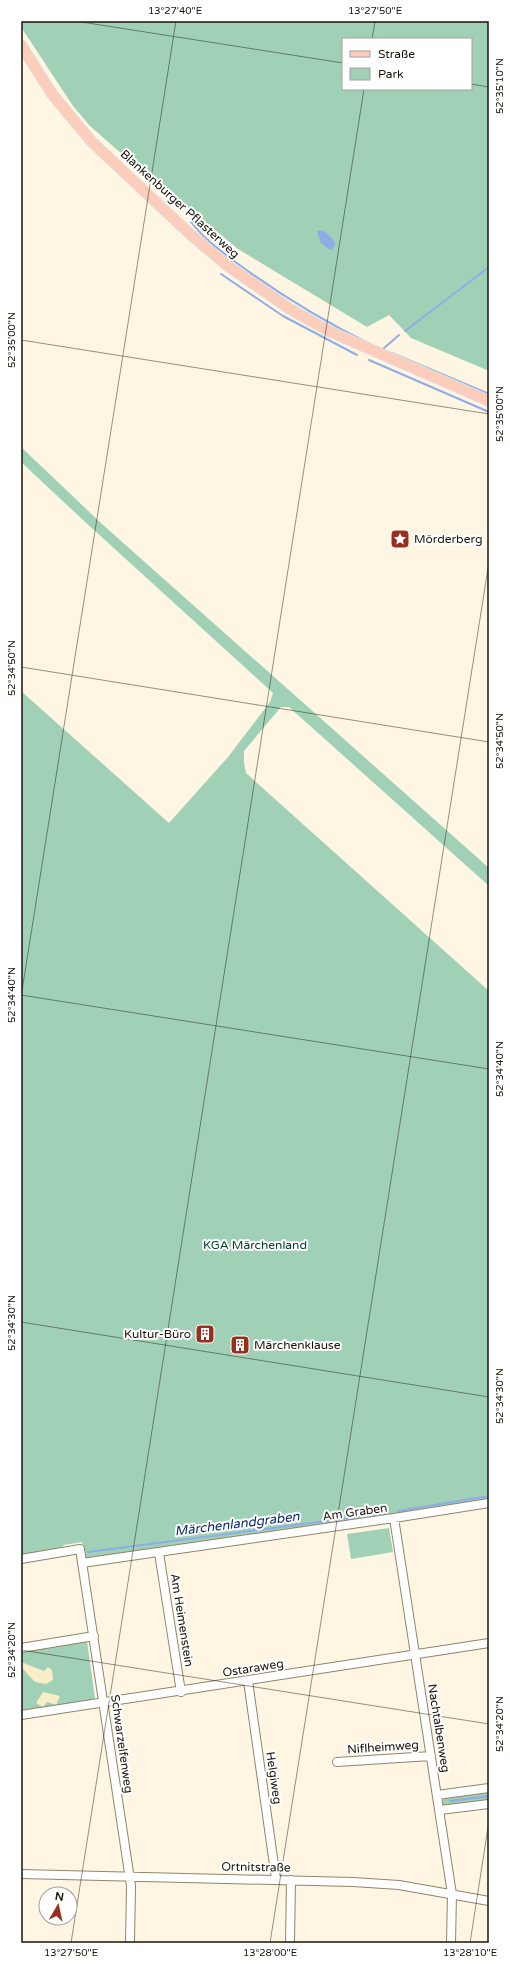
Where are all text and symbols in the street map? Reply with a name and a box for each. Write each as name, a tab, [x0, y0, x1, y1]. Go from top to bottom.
text: 13°27'40"E	[148, 5, 202, 17]
text: 13°27'50"E	[348, 5, 402, 17]
legend	[342, 38, 472, 90]
text: Straße	[378, 47, 415, 61]
text: 52°35'10"N	[494, 58, 506, 114]
text: Park	[378, 67, 404, 81]
street label: Blankenburger Pflasterweg	[118, 147, 242, 261]
text: 52°35'00"N	[6, 312, 18, 368]
text: 52°35'00"N	[494, 386, 506, 442]
place icon: Mörderberg	[389, 528, 411, 550]
place label: Mörderberg	[414, 532, 482, 546]
text: 52°34'50"N	[6, 640, 18, 696]
text: 52°34'50"N	[494, 713, 506, 769]
text: 52°34'40"N	[6, 967, 18, 1023]
text: 52°34'40"N	[494, 1041, 506, 1097]
park label: KGA Märchenland	[203, 1238, 307, 1252]
text: 52°34'30"N	[6, 1295, 18, 1351]
building icon: Kultur-Büro	[194, 1323, 216, 1345]
place label: Kultur-Büro	[124, 1327, 191, 1341]
building icon: Märchenklause	[229, 1334, 251, 1356]
place label: Märchenklause	[254, 1338, 341, 1352]
text: 52°34'30"N	[494, 1368, 506, 1424]
street label: Am Graben	[322, 1501, 388, 1523]
water label: Märchenlandgraben	[174, 1508, 301, 1540]
street label: Am Heimenstein	[168, 1572, 196, 1668]
text: 52°34'20"N	[6, 1622, 18, 1678]
street label: Ostaraweg	[221, 1656, 285, 1680]
street label: Nachtalbenweg	[425, 1683, 453, 1773]
street label: Schwarzelfenweg	[108, 1694, 136, 1794]
text: 52°34'20"N	[494, 1696, 506, 1752]
street label: Niflheimweg	[347, 1738, 419, 1756]
street label: Helgiweg	[263, 1751, 285, 1805]
street label: Ortnitstraße	[221, 1859, 291, 1875]
north arrow	[38, 1886, 78, 1926]
text: N	[54, 1890, 65, 1904]
text: 13°27'50"E	[44, 1947, 98, 1959]
text: 13°28'00"E	[243, 1947, 297, 1959]
text: 13°28'10"E	[443, 1947, 497, 1959]

